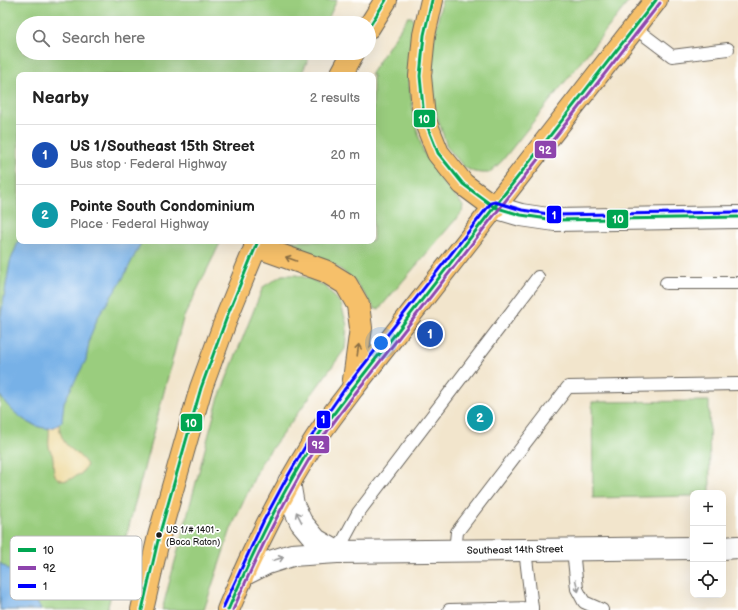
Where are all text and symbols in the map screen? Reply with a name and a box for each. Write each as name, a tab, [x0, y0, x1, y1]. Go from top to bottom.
search box	[16, 16, 376, 60]
icon: search	[30, 27, 52, 49]
text: Search here	[62, 29, 145, 48]
text: Nearby	[32, 88, 89, 108]
text: 2 results	[310, 90, 360, 106]
line badge: 10	[413, 109, 436, 128]
text: 10	[418, 113, 430, 126]
text: US 1/Southeast 15th Street	[70, 137, 255, 156]
line badge: 92	[534, 140, 557, 159]
text: 92	[538, 144, 552, 157]
text: 1	[42, 147, 48, 163]
text: 20 m	[330, 147, 360, 163]
text: Bus stop · Federal Highway	[70, 156, 227, 172]
text: Pointe South Condominium	[70, 197, 255, 216]
line badge: 1	[546, 205, 562, 224]
text: 2	[41, 207, 49, 223]
text: 40 m	[330, 207, 360, 223]
text: 1	[552, 209, 556, 222]
line badge: 10	[606, 209, 629, 229]
text: 10	[612, 213, 624, 226]
text: Place · Federal Highway	[70, 216, 209, 232]
one-way arrow	[286, 254, 298, 262]
pin: 1	[417, 319, 443, 349]
your location	[371, 333, 391, 353]
one-way arrow	[354, 344, 362, 357]
pin: 2	[467, 403, 493, 433]
line badge: 1	[316, 410, 331, 429]
line badge: 10	[180, 413, 203, 432]
text: 1	[321, 413, 325, 426]
text: 10	[185, 417, 197, 430]
line badge: 92	[307, 435, 330, 454]
text: 92	[311, 439, 325, 452]
map controls	[690, 490, 726, 598]
button: +	[690, 490, 726, 526]
one-way arrow	[295, 511, 302, 523]
place label: US 1/# 1401 - (Boca Raton)	[166, 525, 220, 548]
button: −	[690, 526, 726, 562]
marker: US 1/# 1401 - (Boca Raton)	[154, 530, 164, 540]
legend	[10, 536, 142, 600]
street label: Southeast 14th Street	[467, 543, 563, 557]
text: 10	[43, 544, 54, 557]
one-way arrow	[271, 555, 284, 562]
text: 92	[43, 562, 56, 575]
button: locate	[690, 562, 726, 598]
one-way arrow	[574, 579, 582, 592]
text: 1	[43, 580, 47, 593]

